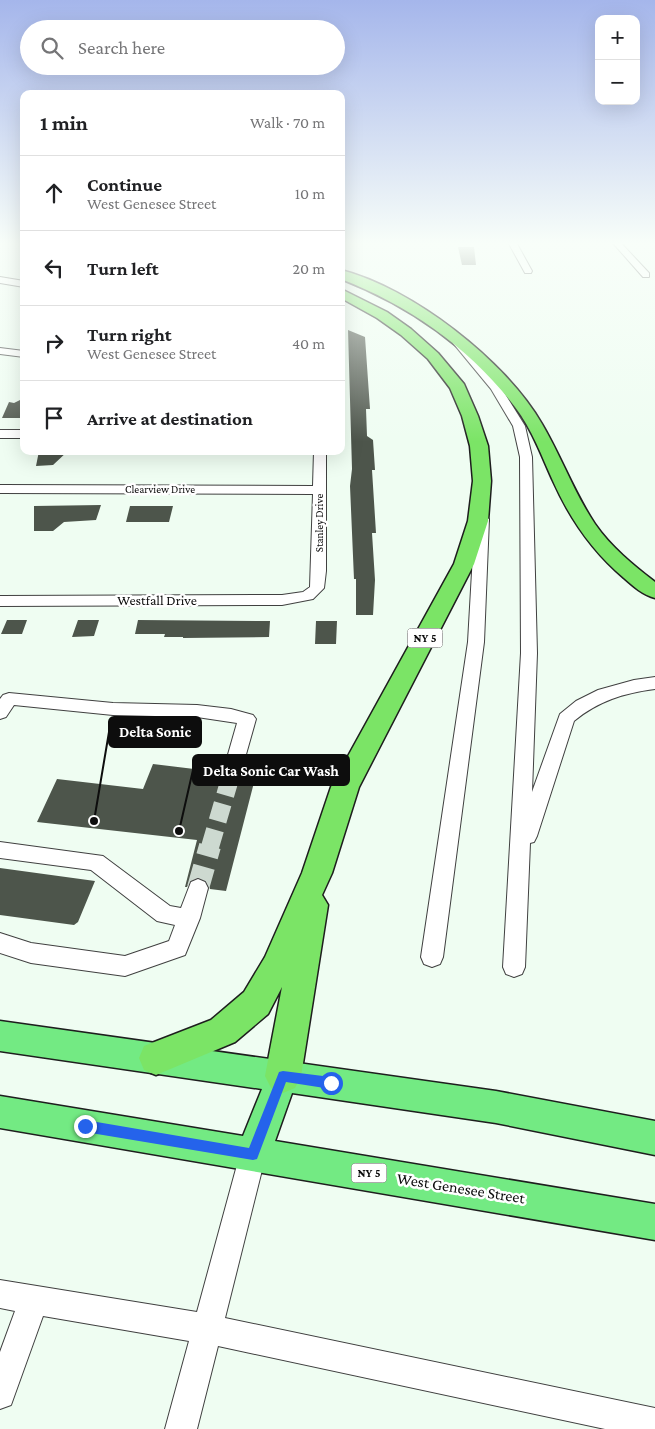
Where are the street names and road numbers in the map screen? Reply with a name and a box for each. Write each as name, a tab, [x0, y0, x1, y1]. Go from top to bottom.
street label: Clearview Drive	[125, 483, 195, 495]
street label: Stanley Drive	[313, 494, 326, 552]
street label: Westfall Drive	[117, 592, 197, 608]
road number: NY 5	[408, 628, 442, 648]
road number: NY 5	[352, 1164, 386, 1182]
street label: West Genesee Street	[396, 1169, 527, 1207]

